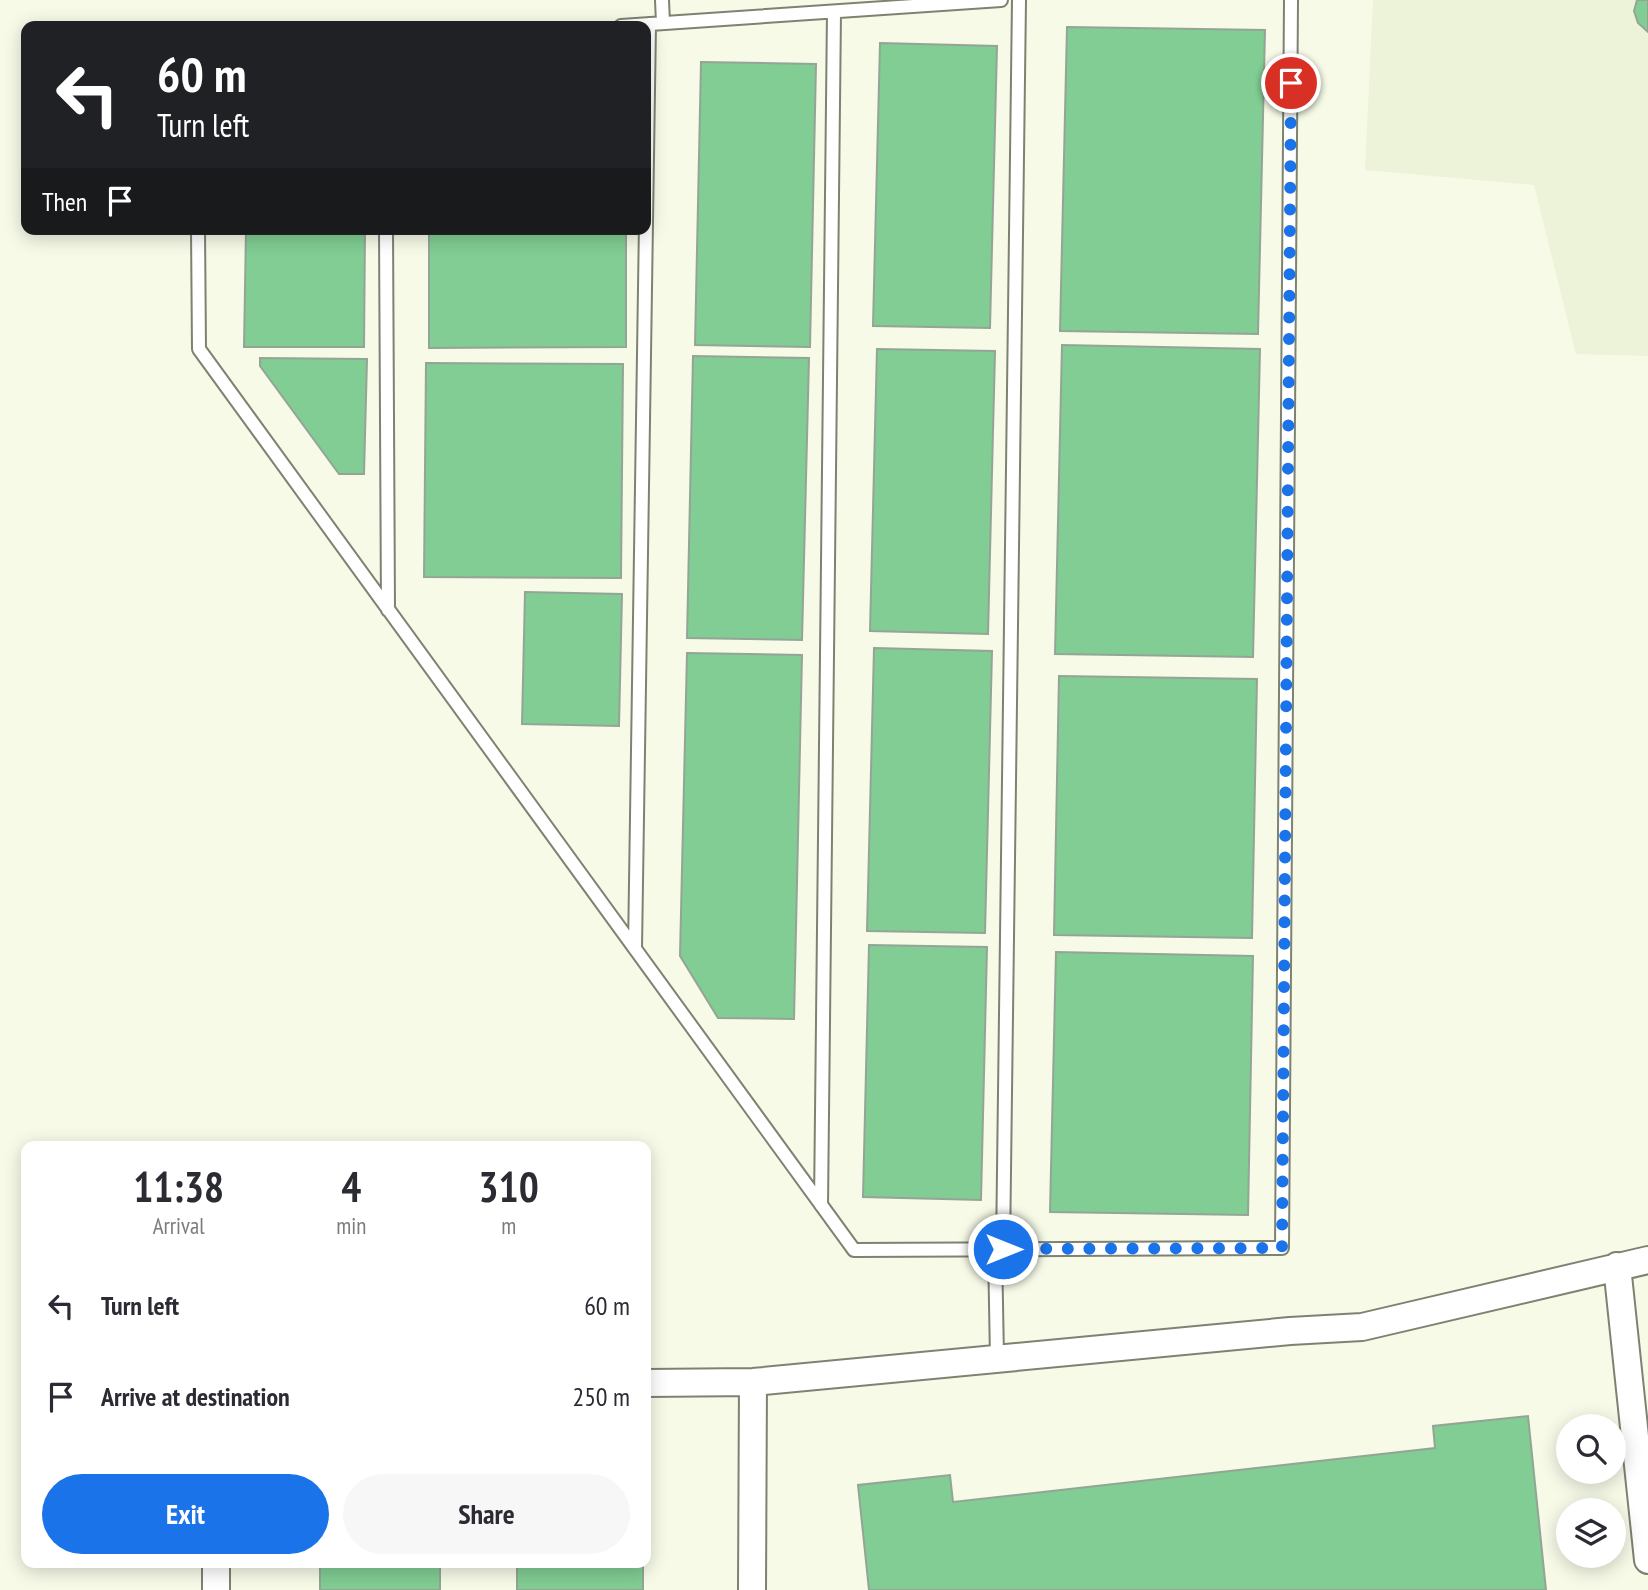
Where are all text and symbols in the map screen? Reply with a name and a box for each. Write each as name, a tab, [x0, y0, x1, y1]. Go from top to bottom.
text: 60 m	[157, 42, 246, 106]
icon: left	[42, 49, 133, 140]
pin	[1261, 53, 1321, 113]
icon: arrive	[1272, 64, 1310, 102]
text: Turn left	[157, 104, 249, 146]
icon: arrive	[101, 182, 139, 220]
text: Then	[42, 185, 87, 218]
text: 11:38	[133, 1159, 224, 1214]
text: 4	[341, 1159, 361, 1214]
text: 310	[479, 1159, 539, 1214]
text: Arrival	[153, 1211, 205, 1240]
text: min	[336, 1211, 366, 1240]
text: m	[501, 1211, 516, 1240]
position arrow	[966, 1212, 1040, 1286]
icon: left	[42, 1287, 80, 1325]
text: Turn left	[101, 1289, 179, 1322]
text: 60 m	[584, 1289, 630, 1322]
icon: arrive	[42, 1378, 80, 1416]
text: Arrive at destination	[101, 1380, 290, 1413]
text: 250 m	[572, 1380, 630, 1413]
map controls	[1556, 1414, 1626, 1568]
button: search	[1556, 1414, 1626, 1484]
button: Exit	[42, 1474, 329, 1554]
button: Share	[343, 1474, 630, 1554]
button: layers	[1556, 1498, 1626, 1568]

